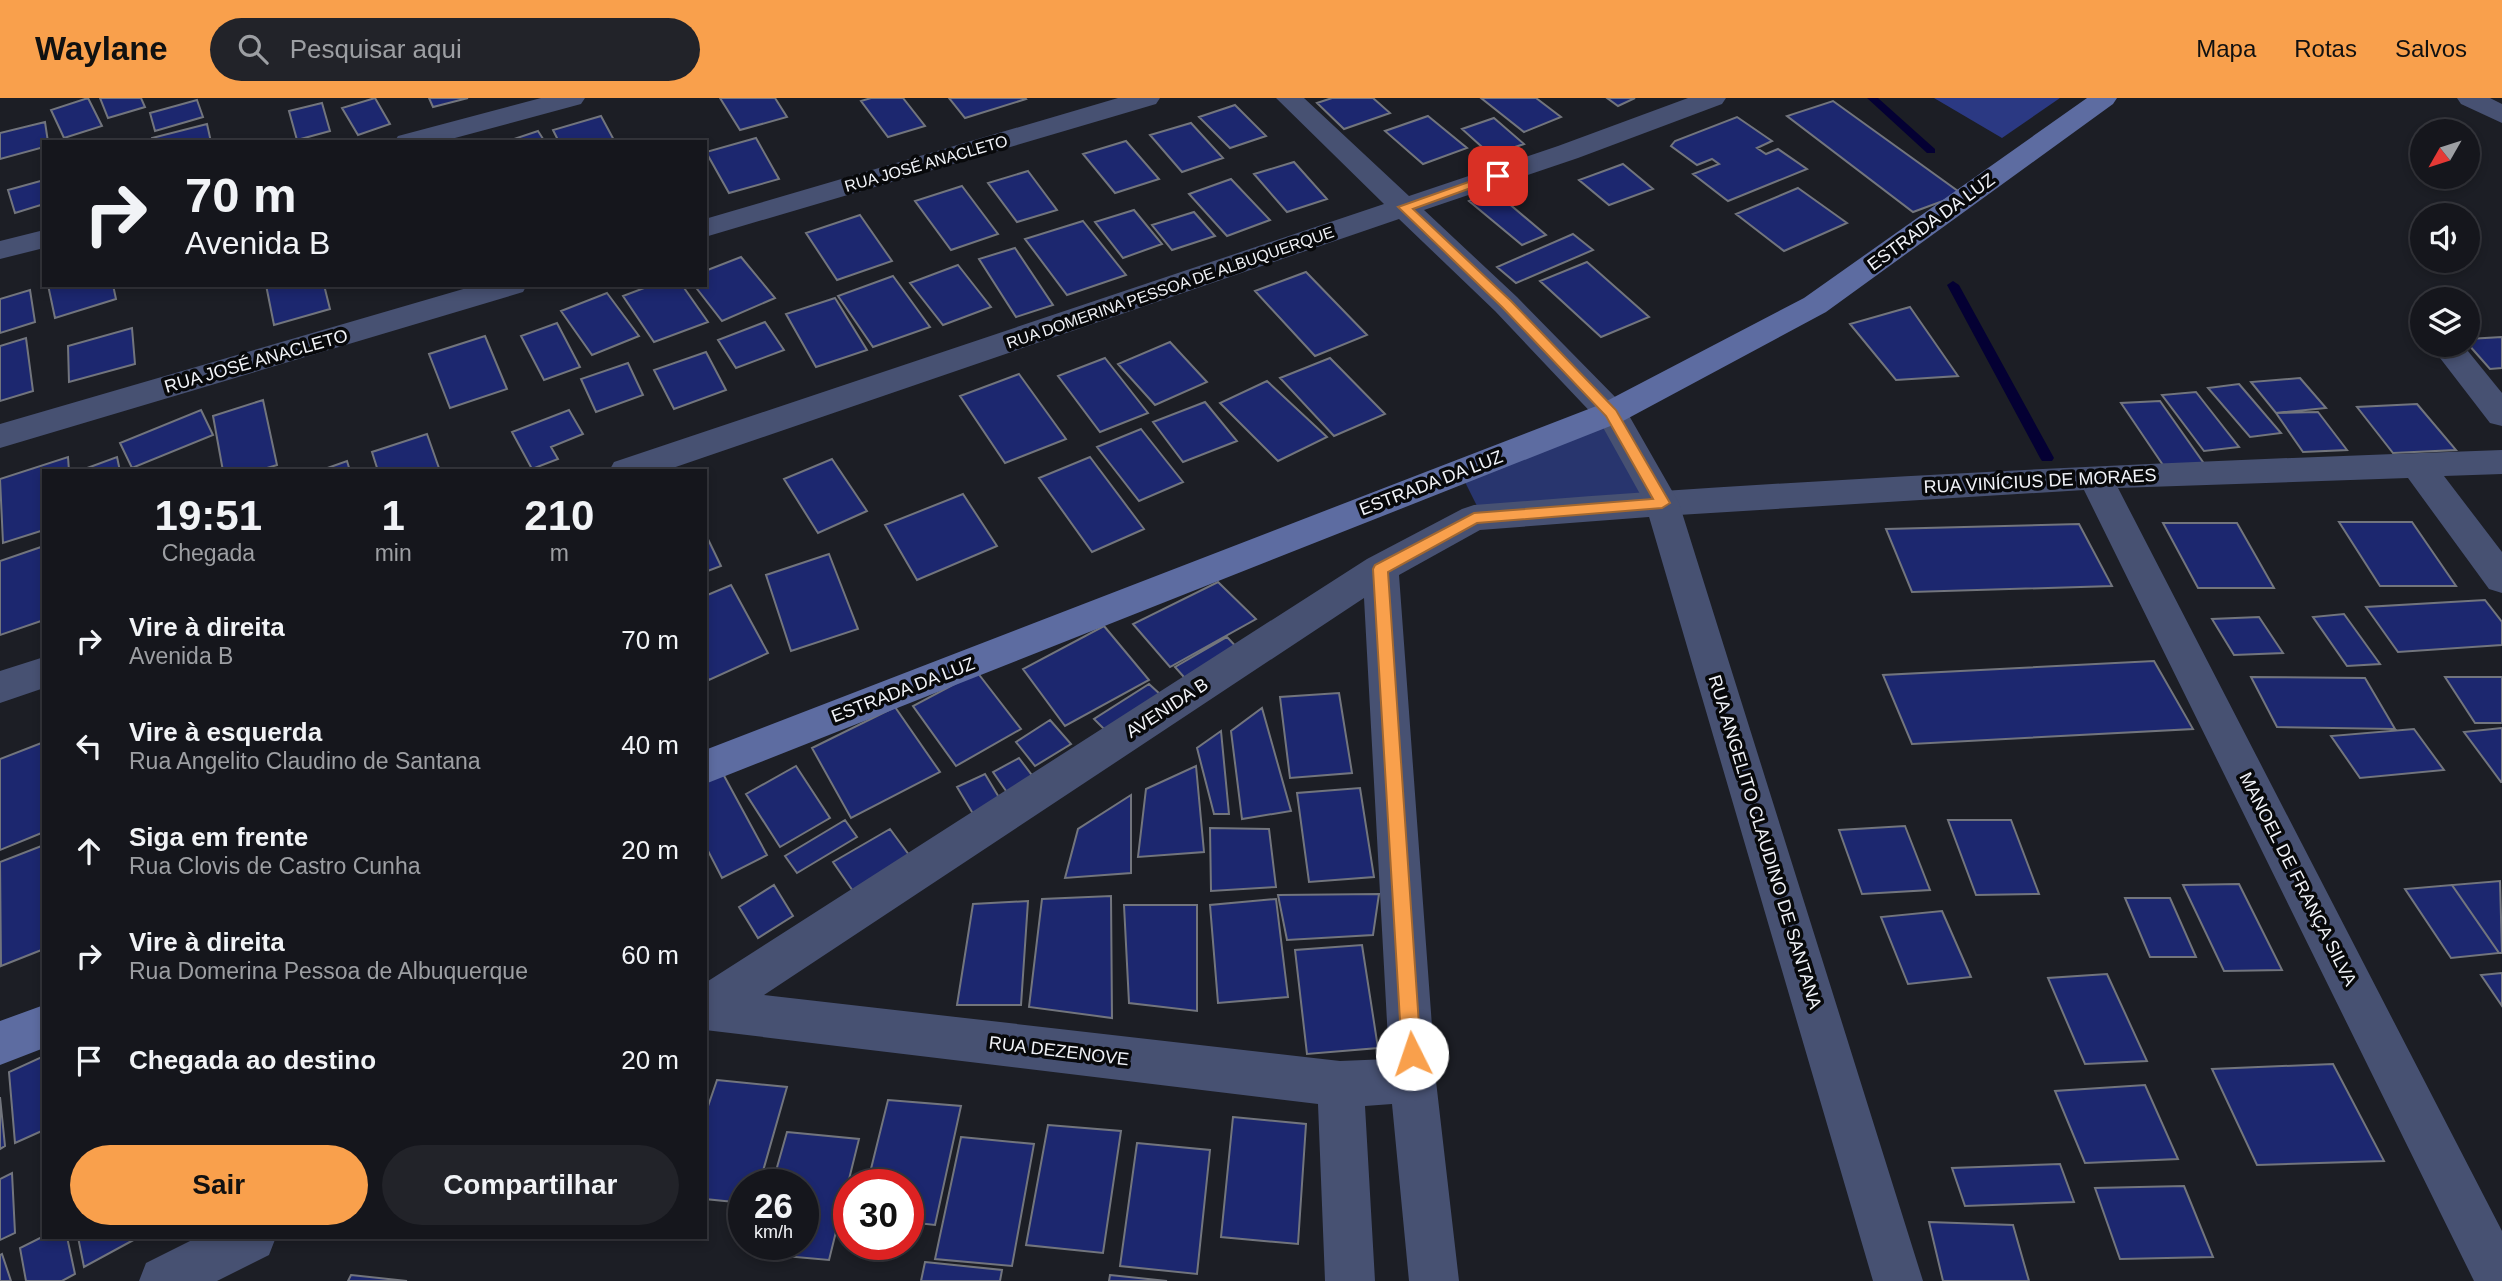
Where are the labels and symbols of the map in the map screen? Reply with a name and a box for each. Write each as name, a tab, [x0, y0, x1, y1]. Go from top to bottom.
north arrow	[2410, 119, 2480, 189]
street label: RUA JOSÉ ANACLETO	[842, 131, 1010, 195]
pin	[1468, 146, 1528, 206]
street label: ESTRADA DA LUZ	[1864, 169, 1998, 275]
street label: RUA DOMERINA PESSOA DE ALBUQUERQUE	[1004, 223, 1336, 352]
street label: RUA JOSÉ ANACLETO	[162, 325, 350, 397]
street label: ESTRADA DA LUZ	[1356, 446, 1506, 520]
street label: RUA VINÍCIUS DE MORAES	[1923, 465, 2157, 497]
street label: ESTRADA DA LUZ	[828, 653, 978, 727]
street label: RUA ANGELITO CLAUDINO DE SANTANA	[1705, 672, 1825, 1012]
street label: AVENIDA B	[1122, 674, 1212, 742]
street label: MANOEL DE FRANÇA SILVA	[2235, 769, 2361, 989]
position arrow	[1375, 1017, 1449, 1091]
street label: RUA DEZENOVE	[988, 1032, 1130, 1070]
speed limit sign: 30	[833, 1169, 924, 1260]

